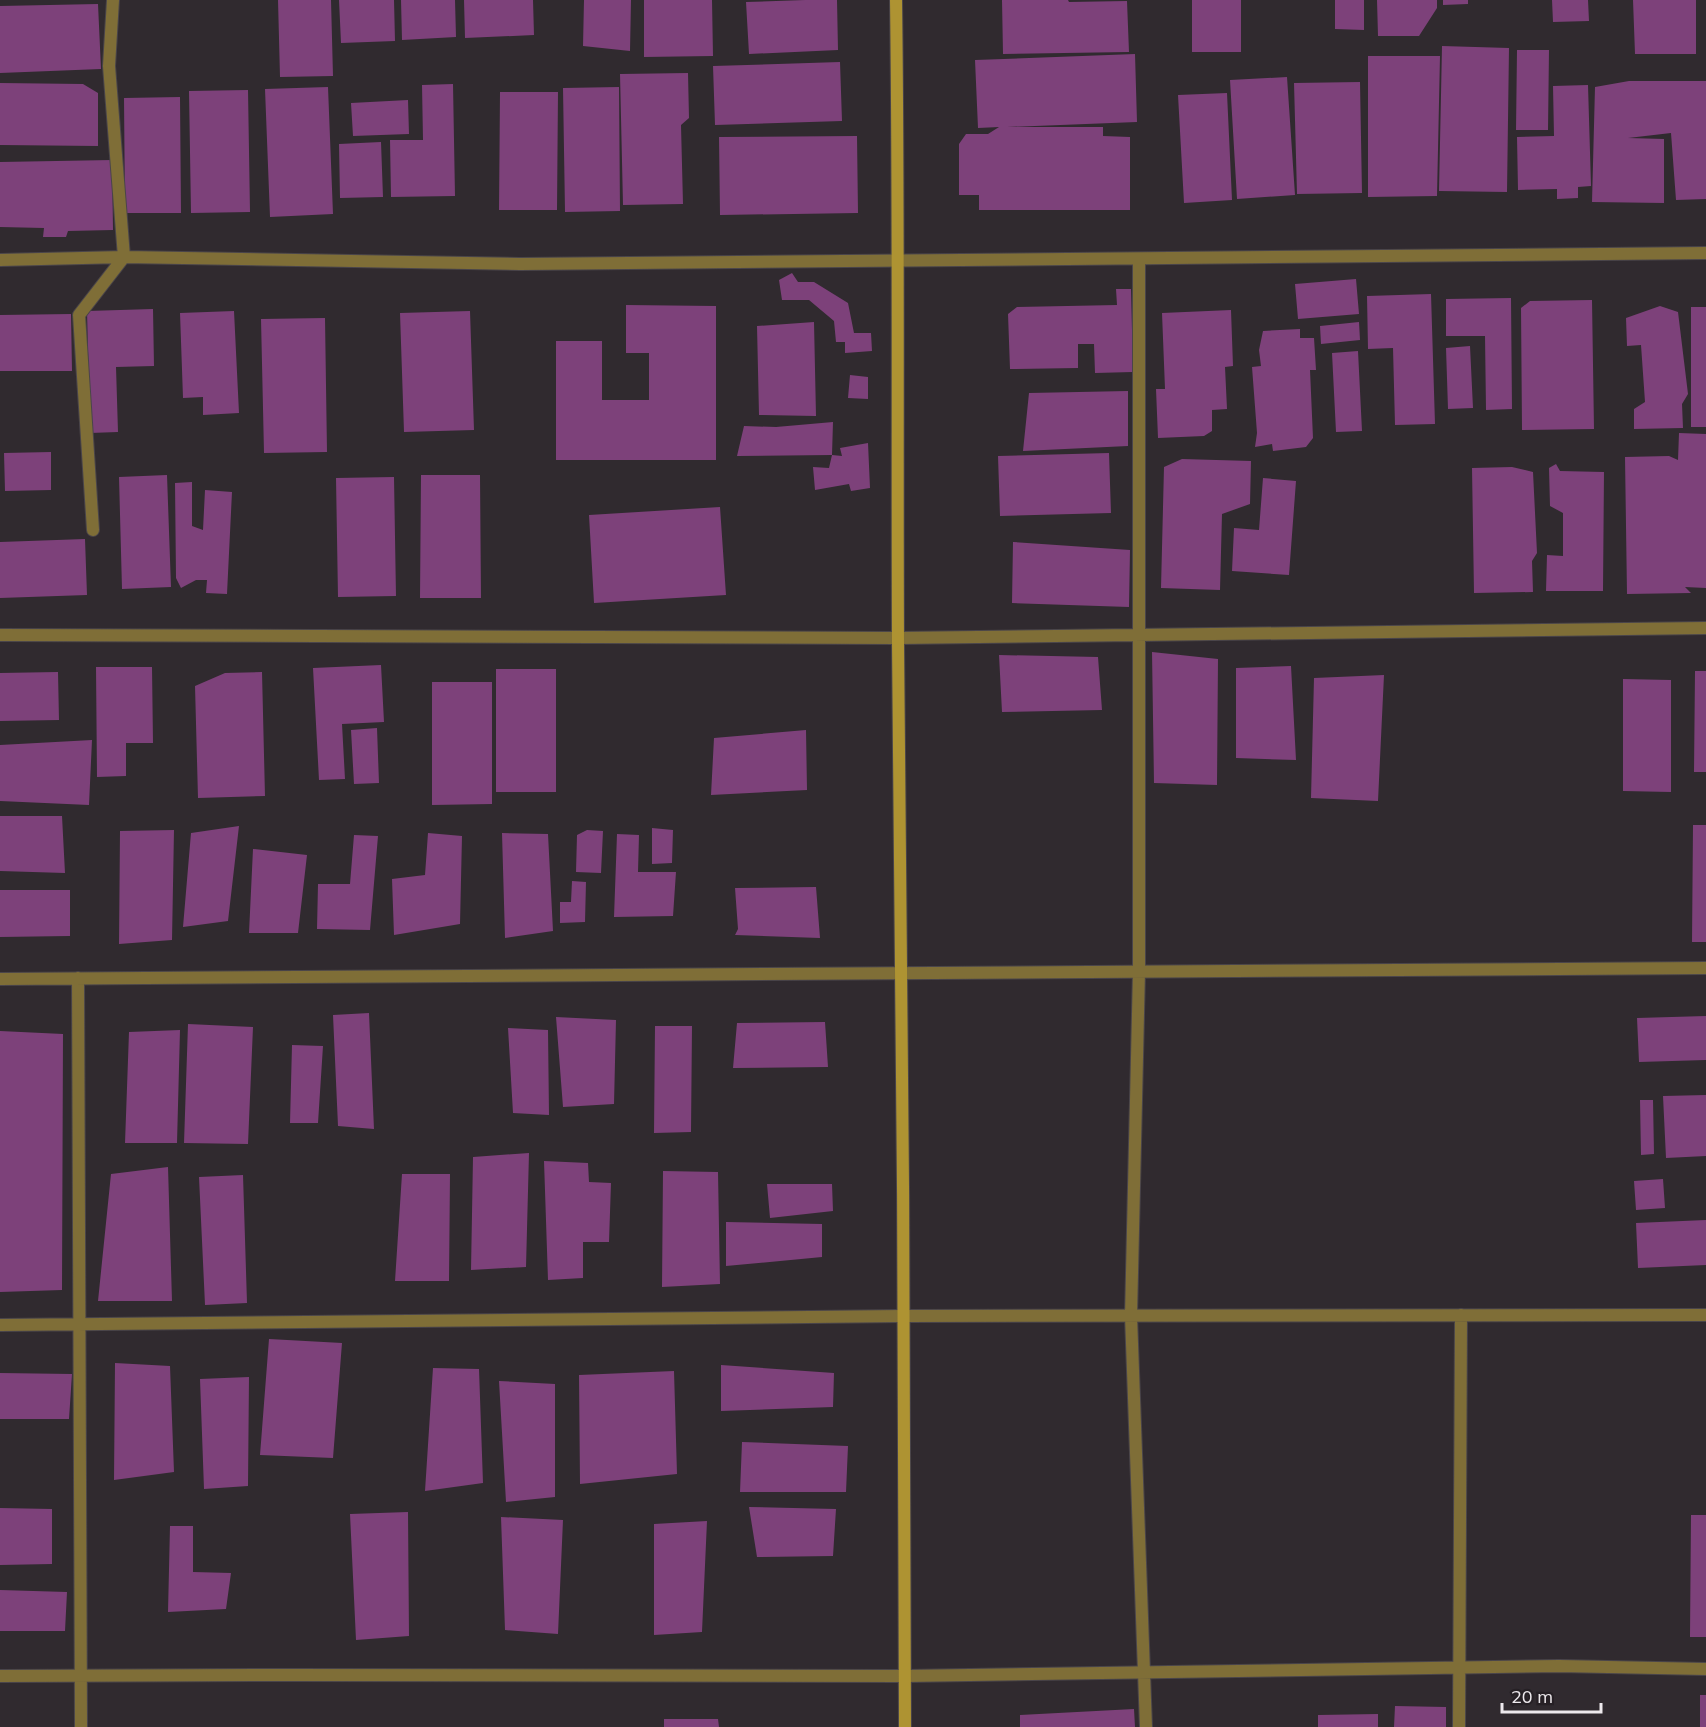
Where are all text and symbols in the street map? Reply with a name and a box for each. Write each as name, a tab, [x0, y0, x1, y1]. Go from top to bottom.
scale bar	[1502, 1676, 1601, 1714]
text: 20 m	[1511, 1685, 1553, 1708]

